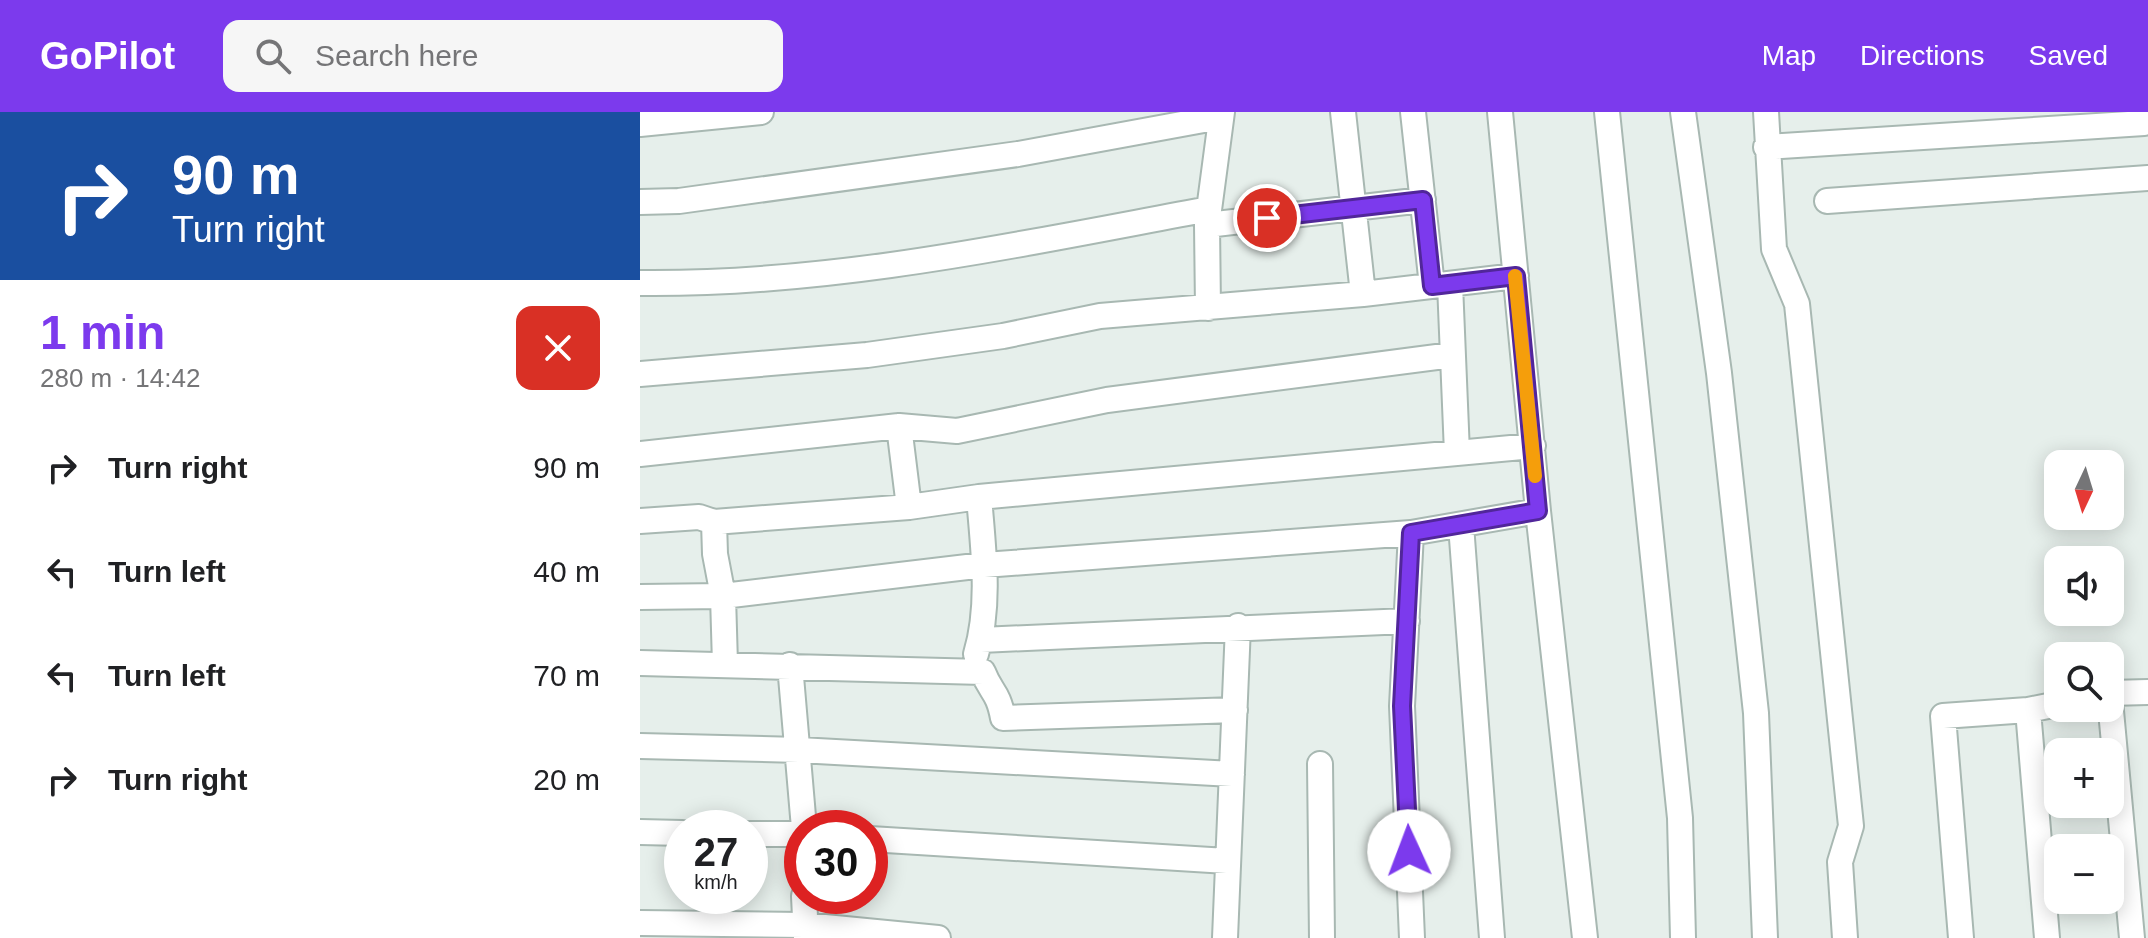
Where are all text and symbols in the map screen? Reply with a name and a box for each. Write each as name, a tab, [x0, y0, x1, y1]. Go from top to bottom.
search box	[223, 20, 783, 92]
icon: search	[251, 34, 295, 78]
text: GoPilot	[40, 35, 175, 77]
text: Search here	[315, 39, 479, 72]
text: Map	[1762, 40, 1816, 71]
text: Directions	[1860, 40, 1985, 71]
text: Saved	[2029, 40, 2108, 71]
text: 90 m	[172, 143, 300, 206]
icon: right	[40, 144, 144, 248]
pin	[1233, 184, 1301, 252]
icon: arrive	[1245, 196, 1289, 240]
text: Turn right	[172, 209, 325, 250]
text: 1 min	[40, 306, 165, 359]
button: close	[516, 306, 600, 390]
text: 280 m · 14:42	[40, 363, 200, 393]
icon: right	[40, 446, 84, 490]
north arrow	[2044, 450, 2124, 530]
map controls	[2044, 450, 2124, 914]
text: Turn right	[108, 451, 247, 484]
text: 90 m	[533, 451, 600, 484]
button: sound	[2044, 546, 2124, 626]
icon: left	[40, 550, 84, 594]
text: Turn left	[108, 555, 226, 588]
text: 40 m	[533, 555, 600, 588]
button: search	[2044, 642, 2124, 722]
icon: left	[40, 654, 84, 698]
text: Turn left	[108, 659, 226, 692]
text: 70 m	[533, 659, 600, 692]
button: +	[2044, 738, 2124, 818]
icon: right	[40, 758, 84, 802]
text: Turn right	[108, 763, 247, 796]
text: 20 m	[533, 763, 600, 796]
position arrow	[1367, 809, 1451, 893]
speed limit sign: 30	[784, 810, 888, 914]
text: 27	[694, 830, 738, 874]
button: −	[2044, 834, 2124, 914]
text: km/h	[694, 871, 738, 893]

